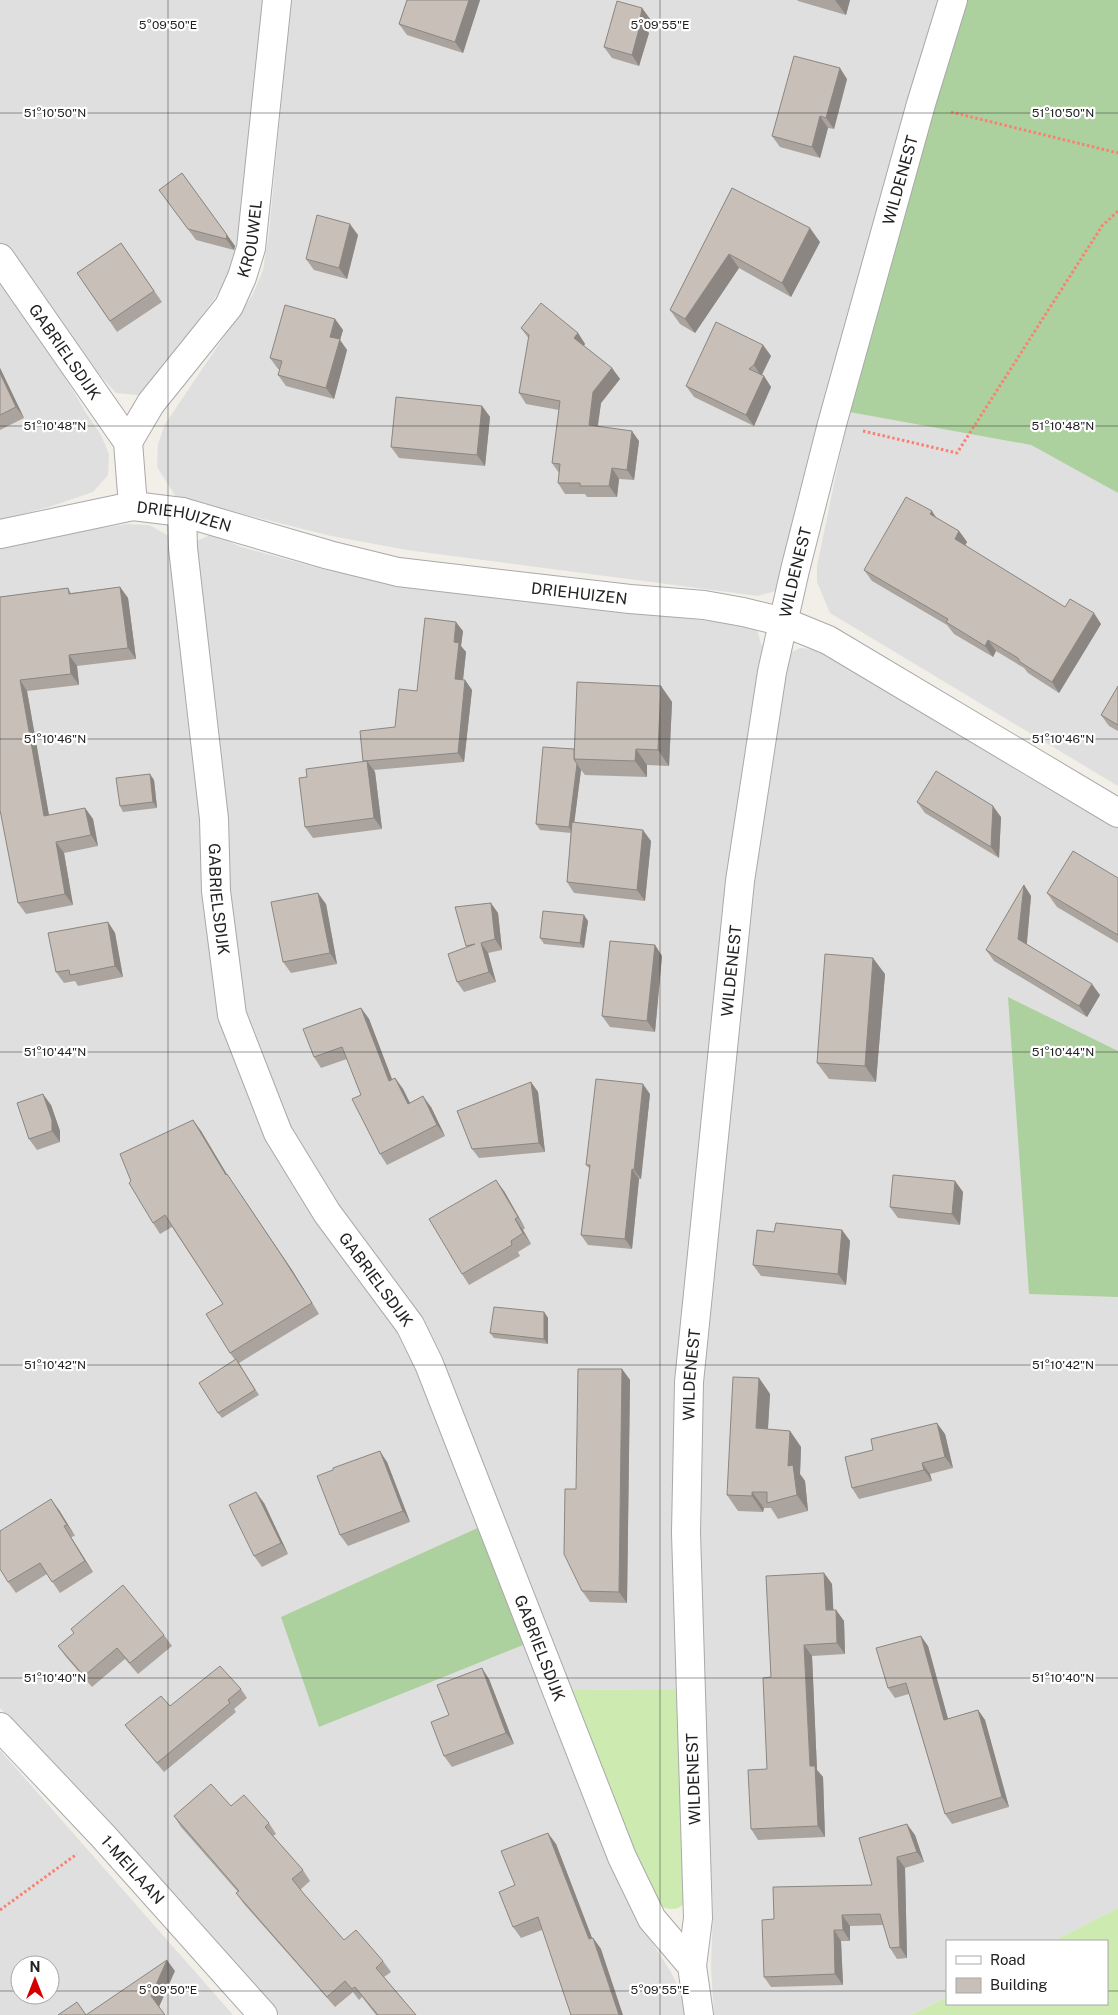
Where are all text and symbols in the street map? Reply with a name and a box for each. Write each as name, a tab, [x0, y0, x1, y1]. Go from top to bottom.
text: 5°09'50"E	[139, 18, 197, 32]
text: 5°09'55"E	[631, 18, 689, 32]
text: 51°10'50"N	[24, 106, 86, 120]
text: 51°10'50"N	[1032, 106, 1094, 120]
street label: WILDENEST	[879, 133, 922, 227]
street label: KROUWEL	[233, 199, 266, 280]
street label: GABRIELSDIJK	[25, 300, 105, 403]
text: 51°10'48"N	[24, 419, 86, 433]
text: 51°10'48"N	[1032, 419, 1094, 433]
street label: DRIEHUIZEN	[135, 498, 234, 536]
street label: WILDENEST	[776, 525, 816, 619]
street label: DRIEHUIZEN	[530, 579, 628, 609]
text: 51°10'46"N	[24, 732, 86, 746]
text: 51°10'46"N	[1032, 732, 1094, 746]
street label: GABRIELSDIJK	[205, 843, 233, 956]
street label: WILDENEST	[717, 923, 746, 1018]
text: 51°10'44"N	[24, 1045, 86, 1059]
text: 51°10'44"N	[1032, 1045, 1094, 1059]
street label: GABRIELSDIJK	[335, 1229, 417, 1331]
street label: WILDENEST	[679, 1327, 704, 1421]
text: 51°10'42"N	[24, 1358, 86, 1372]
text: 51°10'42"N	[1032, 1358, 1094, 1372]
street label: GABRIELSDIJK	[510, 1592, 569, 1704]
text: 51°10'40"N	[24, 1671, 86, 1685]
text: 51°10'40"N	[1032, 1671, 1094, 1685]
street label: WILDENEST	[682, 1732, 705, 1825]
street label: 1-MEILAAN	[97, 1832, 168, 1908]
legend	[946, 1940, 1108, 2005]
text: Road	[990, 1951, 1026, 1968]
north arrow	[10, 1955, 60, 2005]
text: N	[30, 1959, 40, 1975]
text: Building	[990, 1976, 1048, 1993]
text: 5°09'50"E	[139, 1983, 197, 1997]
text: 5°09'55"E	[631, 1983, 689, 1997]

